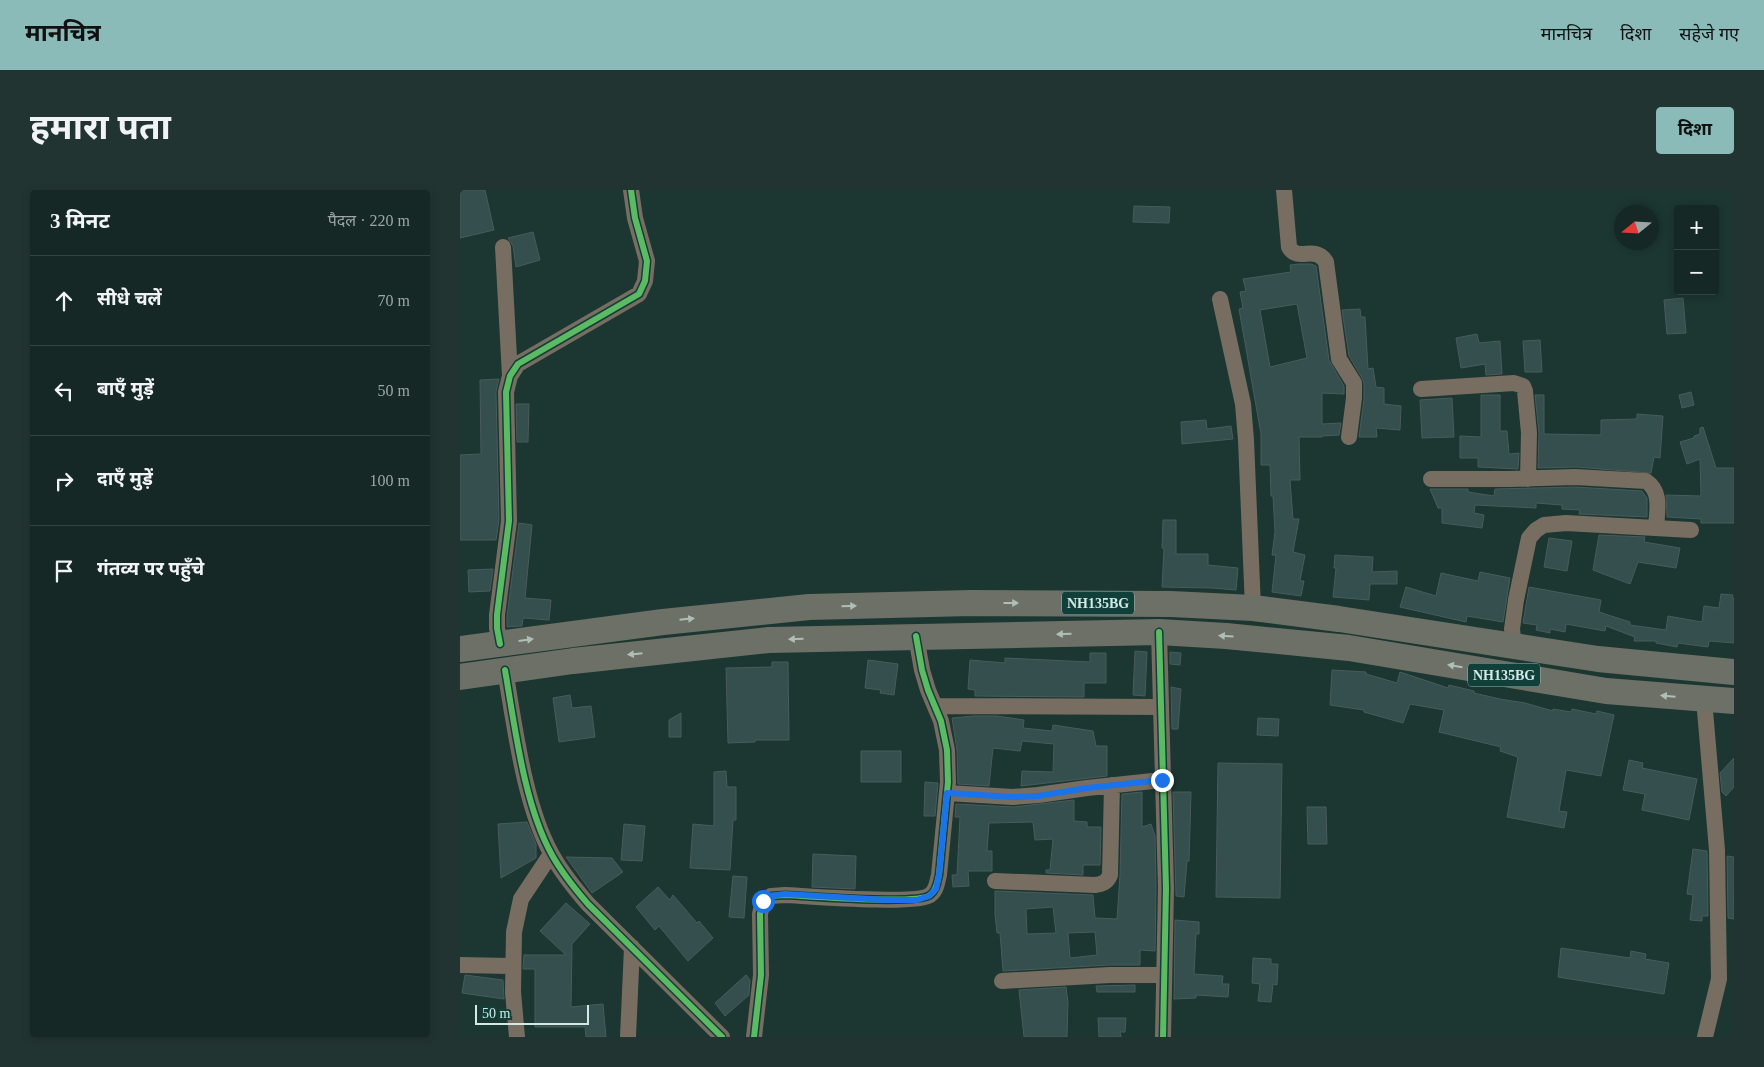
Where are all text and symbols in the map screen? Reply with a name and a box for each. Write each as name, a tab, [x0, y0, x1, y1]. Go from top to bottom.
text: मानचित्र	[25, 20, 101, 46]
text: मानचित्र	[1541, 24, 1592, 44]
text: दिशा	[1620, 24, 1651, 44]
text: सहेजे गए	[1679, 24, 1739, 44]
button: दिशा	[1656, 107, 1734, 154]
text: हमारा पता	[30, 108, 171, 147]
north arrow	[1614, 205, 1659, 250]
map controls	[1674, 205, 1719, 295]
button: +	[1674, 205, 1719, 250]
text: 3 मिनट	[50, 209, 110, 233]
text: पैदल · 220 m	[328, 212, 410, 229]
button: −	[1674, 250, 1719, 295]
icon: ahead	[50, 287, 78, 315]
text: सीधे चलें	[97, 288, 162, 309]
text: 70 m	[378, 292, 410, 309]
icon: left	[50, 377, 78, 405]
text: बाएँ मुड़ें	[97, 378, 154, 399]
text: 50 m	[378, 382, 410, 399]
icon: right	[50, 467, 78, 495]
text: दाएँ मुड़ें	[97, 468, 153, 489]
text: 100 m	[370, 472, 410, 489]
icon: arrive	[50, 557, 78, 585]
text: गंतव्य पर पहुँचे	[97, 558, 204, 579]
road number: NH135BG	[1062, 592, 1134, 614]
one-way arrow	[1003, 599, 1019, 607]
one-way arrow	[841, 602, 857, 610]
one-way arrow	[679, 615, 695, 623]
one-way arrow	[1055, 630, 1071, 638]
one-way arrow	[1218, 631, 1234, 639]
one-way arrow	[518, 636, 534, 644]
one-way arrow	[788, 636, 804, 644]
one-way arrow	[626, 650, 642, 658]
one-way arrow	[1447, 662, 1463, 670]
road number: NH135BG	[1468, 664, 1540, 686]
one-way arrow	[1660, 692, 1676, 700]
route end	[1151, 769, 1174, 792]
route start	[752, 890, 775, 913]
scale bar	[475, 1002, 589, 1025]
text: 50 m	[482, 1006, 510, 1021]

